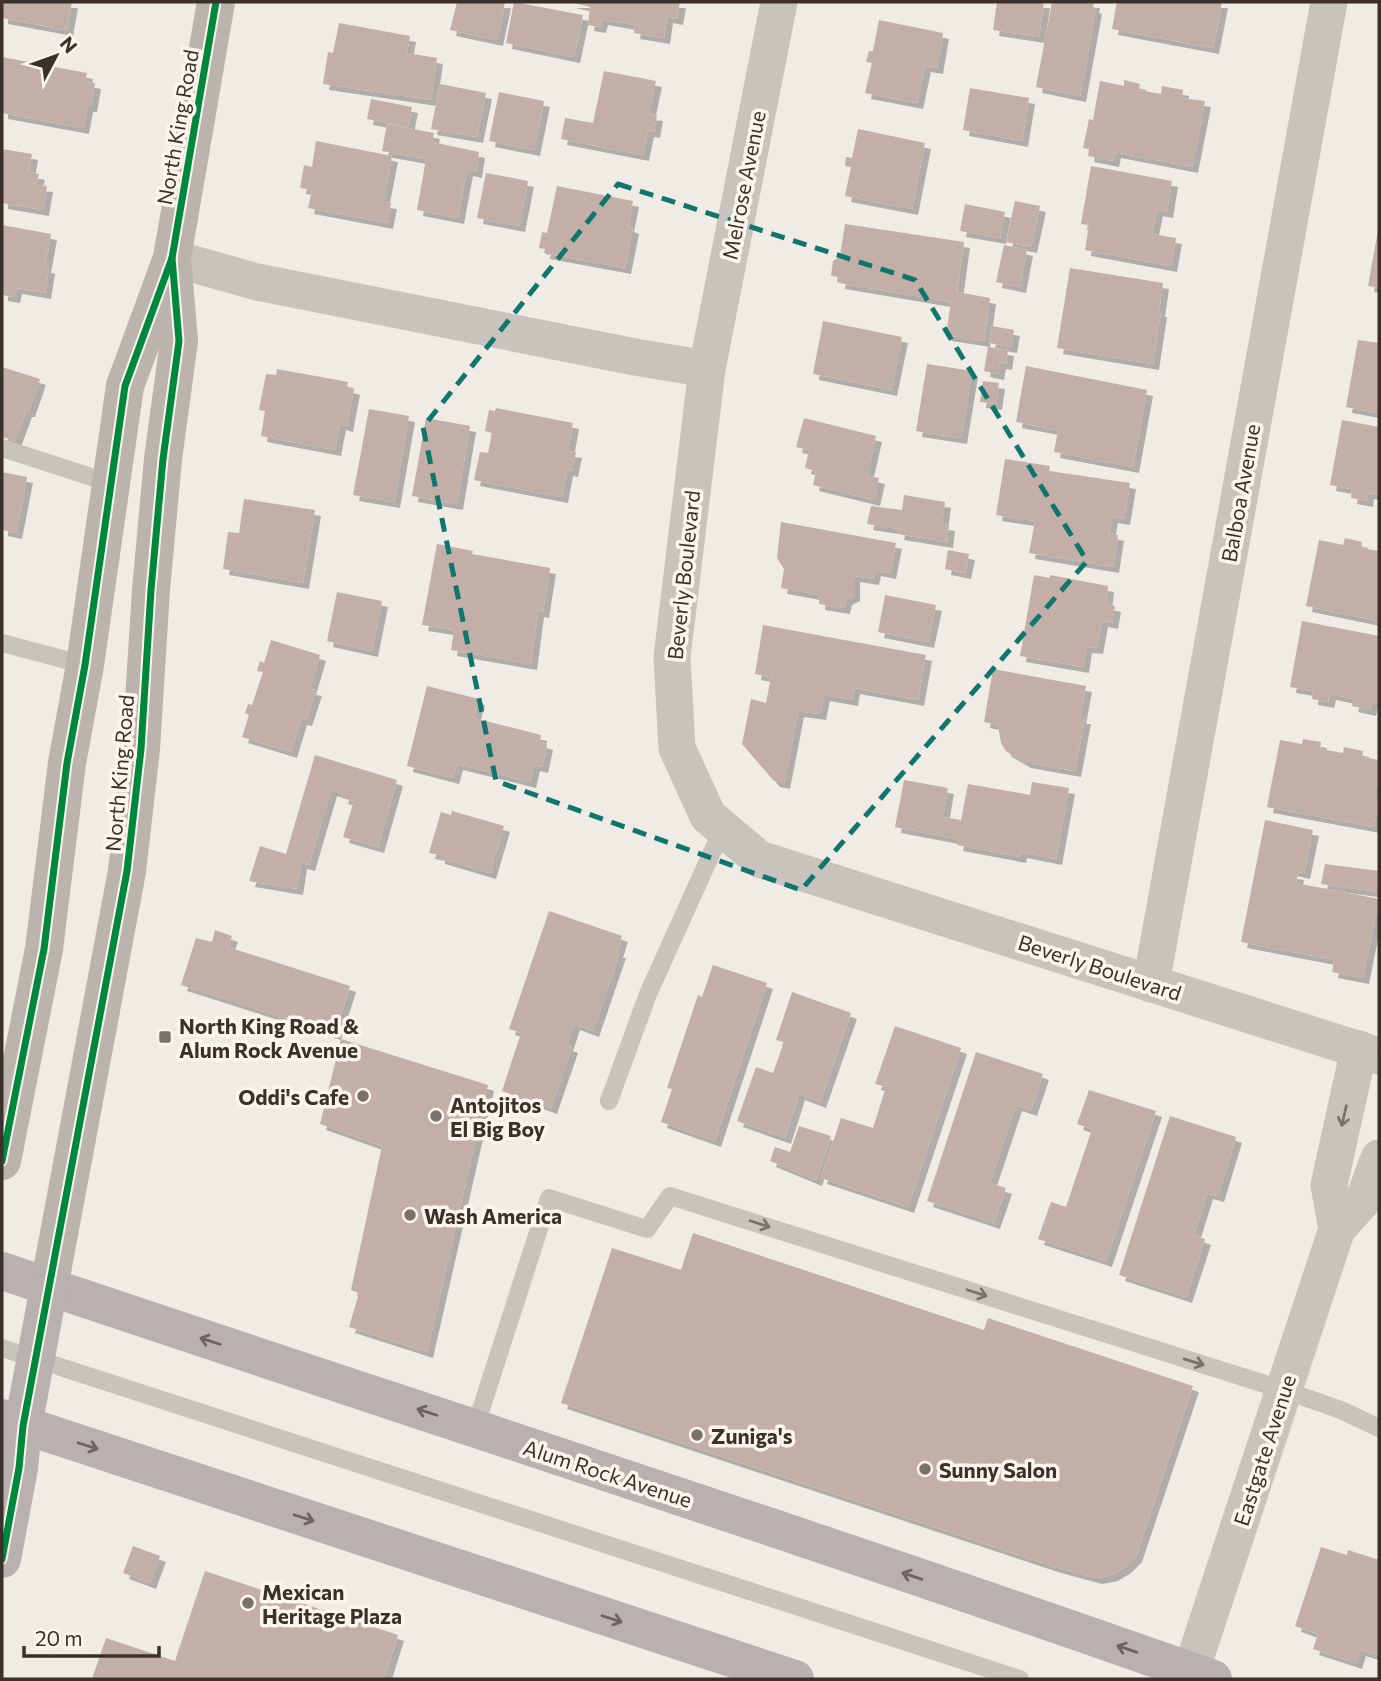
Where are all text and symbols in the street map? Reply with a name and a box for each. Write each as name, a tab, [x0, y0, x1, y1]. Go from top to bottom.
north arrow	[21, 21, 91, 91]
text: N	[56, 32, 83, 57]
street label: North King Road	[151, 47, 203, 207]
street label: Melrose Avenue	[716, 108, 770, 262]
street label: Balboa Avenue	[1216, 422, 1264, 564]
street label: Beverly Boulevard	[662, 489, 704, 661]
street label: North King Road	[100, 694, 138, 852]
street label: Beverly Boulevard	[1015, 929, 1185, 1005]
place label: North King Road & Alum Rock Avenue	[179, 1013, 359, 1062]
marker: North King Road & Alum Rock Avenue	[157, 1029, 173, 1045]
place label: Oddi's Cafe	[238, 1084, 349, 1109]
marker: Oddi's Cafe	[355, 1088, 371, 1104]
place label: Antojitos El Big Boy	[450, 1092, 546, 1141]
one-way arrow	[1337, 1104, 1350, 1127]
marker: Antojitos El Big Boy	[428, 1108, 444, 1124]
place label: Wash America	[424, 1203, 562, 1228]
marker: Wash America	[402, 1207, 418, 1223]
one-way arrow	[749, 1219, 771, 1232]
one-way arrow	[966, 1288, 988, 1301]
one-way arrow	[200, 1333, 222, 1346]
one-way arrow	[1182, 1357, 1204, 1369]
street label: Eastgate Avenue	[1228, 1371, 1300, 1529]
one-way arrow	[416, 1405, 438, 1417]
place label: Zuniga's	[711, 1423, 793, 1448]
marker: Zuniga's	[689, 1427, 705, 1443]
street label: Alum Rock Avenue	[521, 1434, 695, 1512]
one-way arrow	[77, 1441, 99, 1454]
place label: Sunny Salon	[939, 1457, 1057, 1482]
marker: Sunny Salon	[917, 1461, 933, 1477]
one-way arrow	[293, 1512, 315, 1525]
one-way arrow	[901, 1569, 923, 1581]
place label: Mexican Heritage Plaza	[262, 1579, 402, 1628]
marker: Mexican Heritage Plaza	[240, 1595, 256, 1611]
scale bar	[24, 1614, 159, 1658]
one-way arrow	[600, 1614, 622, 1626]
text: 20 m	[35, 1625, 83, 1650]
one-way arrow	[1116, 1642, 1138, 1654]

